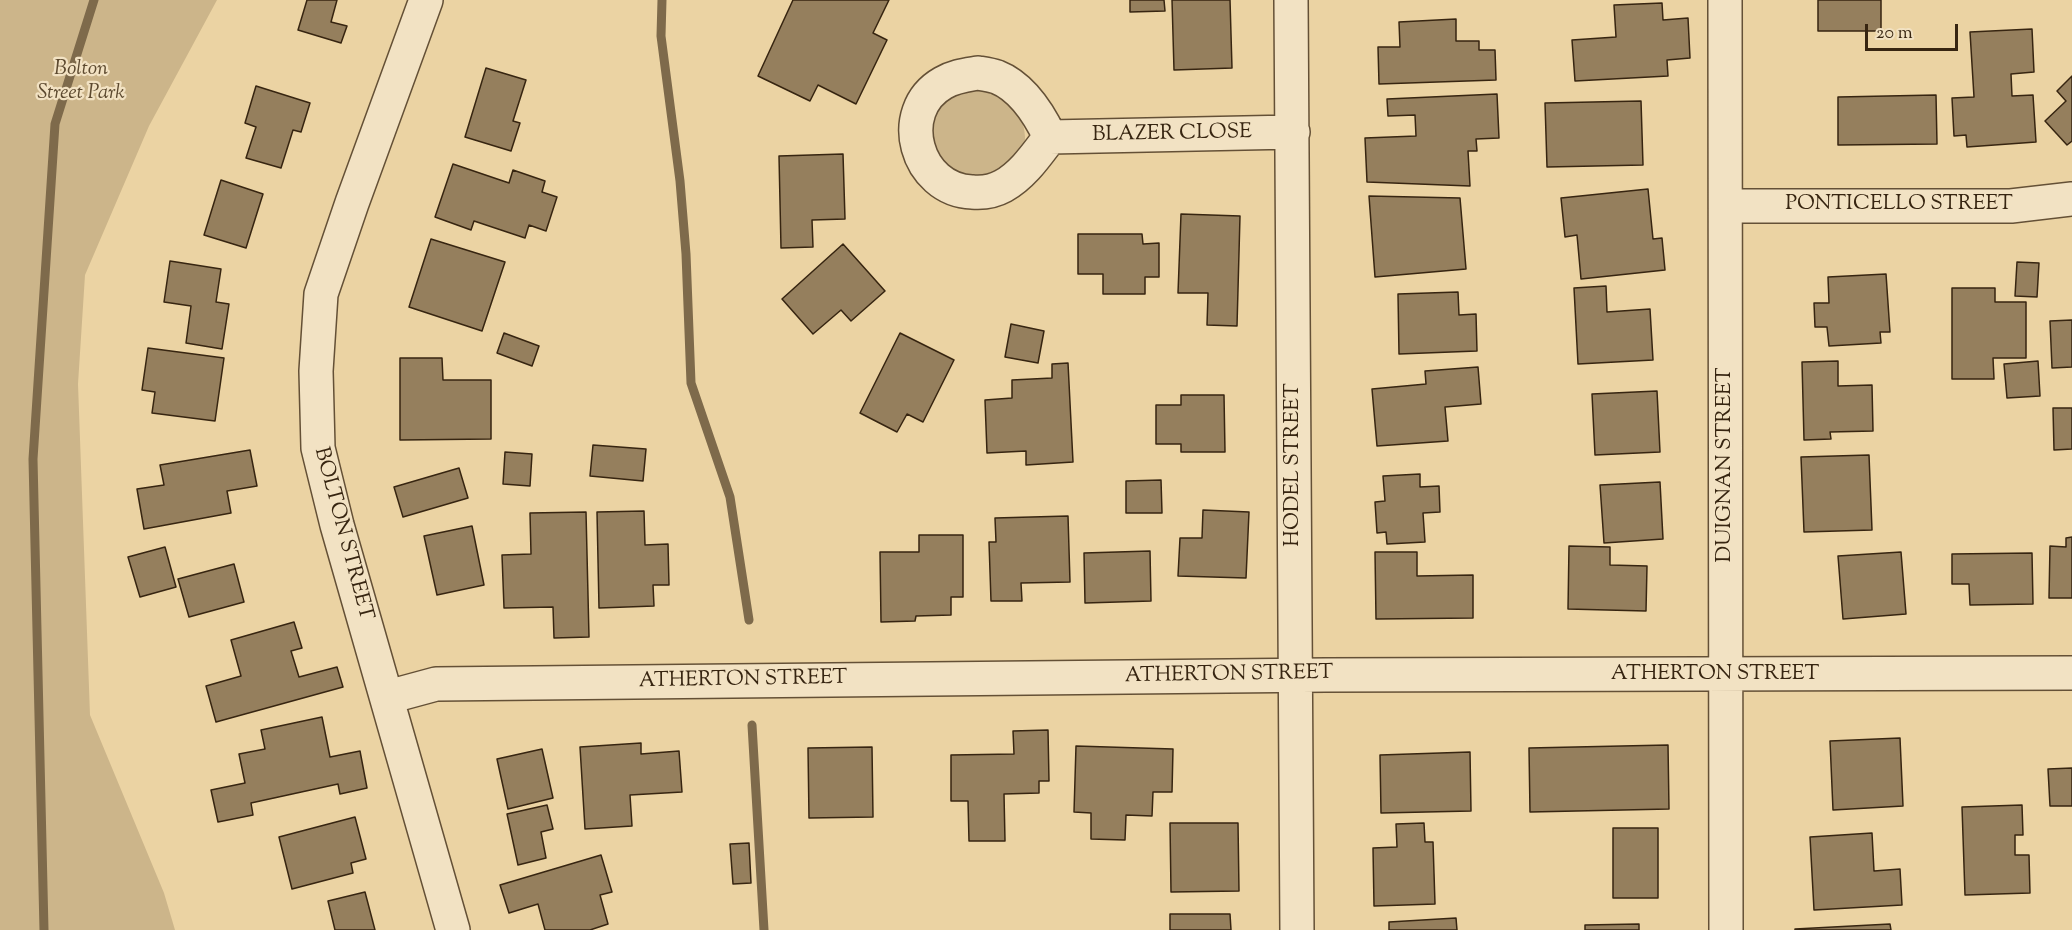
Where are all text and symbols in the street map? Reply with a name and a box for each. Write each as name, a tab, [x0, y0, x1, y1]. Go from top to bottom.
scale bar	[1868, 12, 1961, 50]
text: 20 m	[1876, 21, 1913, 47]
park label: Bolton Street Park	[37, 57, 125, 107]
street label: BLAZER CLOSE	[1092, 121, 1252, 149]
street label: PONTICELLO STREET	[1785, 192, 2013, 218]
street label: DUIGNAN STREET	[1713, 367, 1739, 563]
street label: HODEL STREET	[1281, 383, 1307, 547]
street label: BOLTON STREET	[307, 445, 377, 623]
street label: ATHERTON STREET	[1125, 662, 1333, 690]
street label: ATHERTON STREET	[1611, 662, 1819, 688]
street label: ATHERTON STREET	[639, 667, 847, 695]

